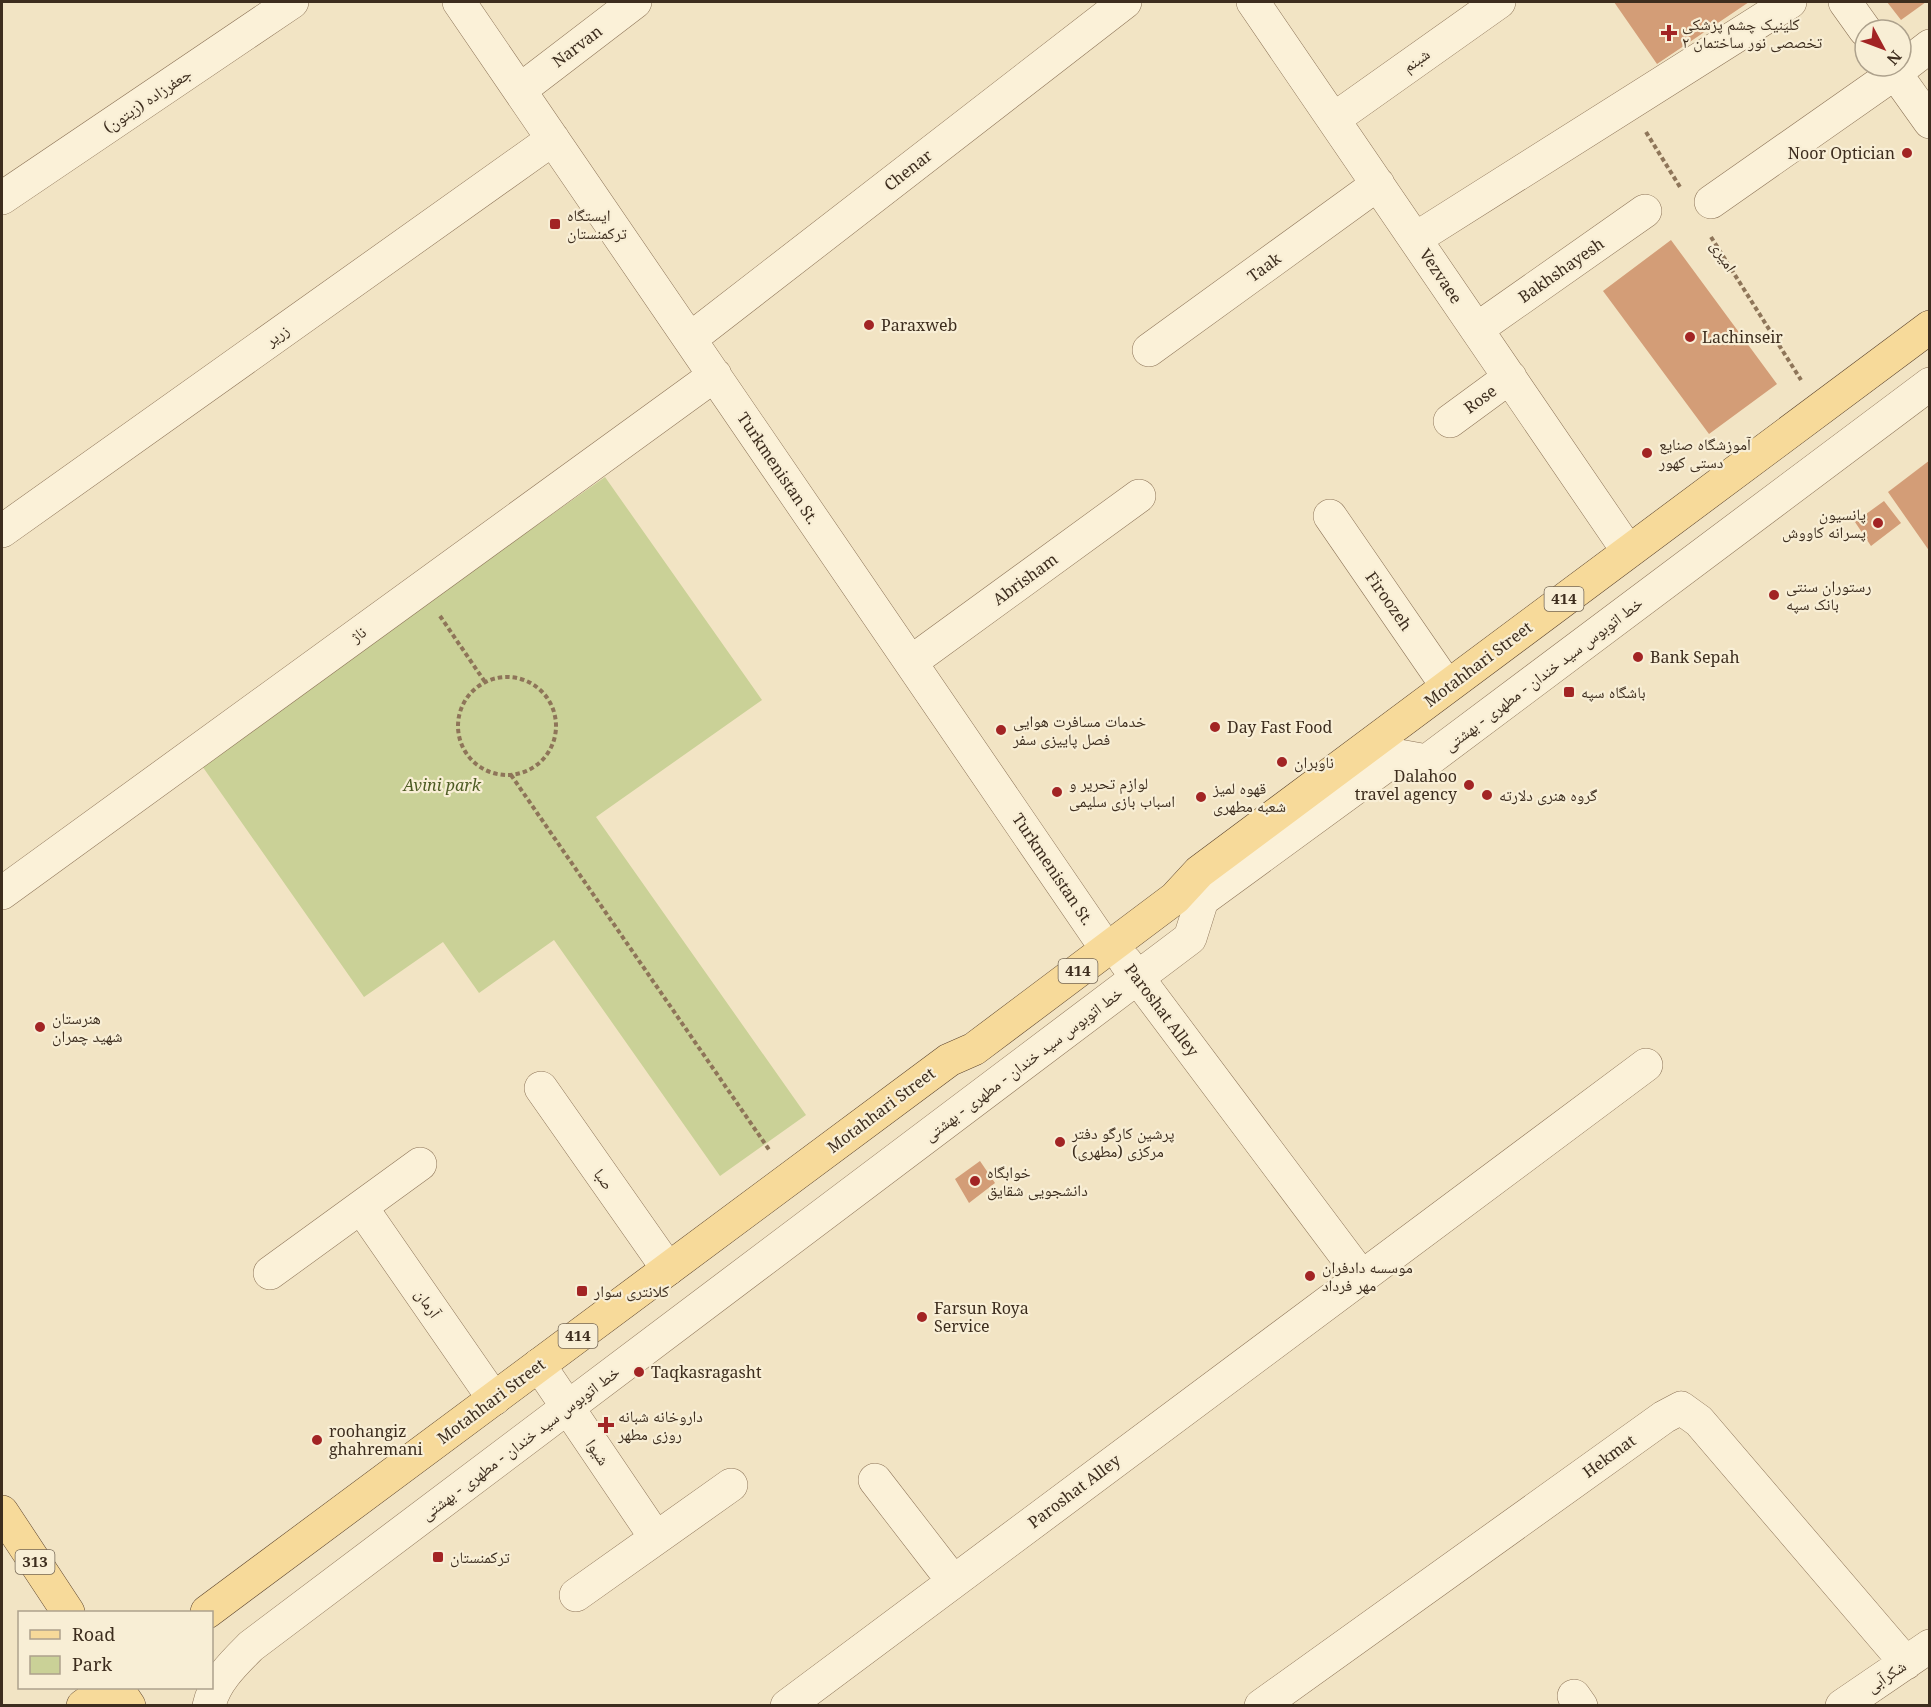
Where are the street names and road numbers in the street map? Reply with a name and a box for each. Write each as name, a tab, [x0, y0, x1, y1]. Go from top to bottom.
street label: Narvan	[547, 20, 607, 72]
street label: شبنم	[1398, 43, 1434, 77]
street label: جعفرزاده (زیتون)	[99, 62, 195, 138]
street label: Chenar	[879, 144, 937, 196]
street label: Bakhshayesh	[1514, 232, 1608, 308]
street label: امیری	[1706, 236, 1742, 276]
street label: Vezvaee	[1415, 244, 1467, 308]
street label: Taak	[1243, 247, 1286, 287]
street label: زریر	[260, 319, 293, 352]
street label: Rose	[1459, 380, 1501, 418]
street label: Turkmenistan St.	[732, 408, 824, 528]
street label: Abrisham	[988, 548, 1062, 610]
street label: Firoozeh	[1361, 567, 1417, 635]
road number: 414	[1544, 587, 1584, 611]
street label: خط اتوبوس سید خندان - مطهری - بهشتی	[1439, 592, 1647, 756]
street label: Motahhari Street	[1420, 616, 1537, 712]
street label: ناژ	[345, 621, 370, 648]
street label: Turkmenistan St.	[1007, 809, 1099, 929]
road number: 414	[1058, 959, 1098, 983]
street label: Paroshat Alley	[1120, 959, 1205, 1061]
street label: خط اتوبوس سید خندان - مطهری - بهشتی	[919, 982, 1127, 1146]
street label: Motahhari Street	[823, 1062, 940, 1158]
street label: صبا	[589, 1164, 619, 1194]
street label: آرمان	[410, 1284, 446, 1323]
road number: 414	[558, 1324, 598, 1348]
street label: Motahhari Street	[433, 1353, 550, 1449]
street label: خط اتوبوس سید خندان - مطهری - بهشتی	[416, 1361, 624, 1525]
street label: Hekmat	[1578, 1429, 1640, 1483]
street label: شیوا	[581, 1434, 615, 1470]
street label: Paroshat Alley	[1023, 1448, 1125, 1533]
road number: 313	[15, 1550, 54, 1574]
street label: شکرآبی	[1862, 1655, 1910, 1697]

